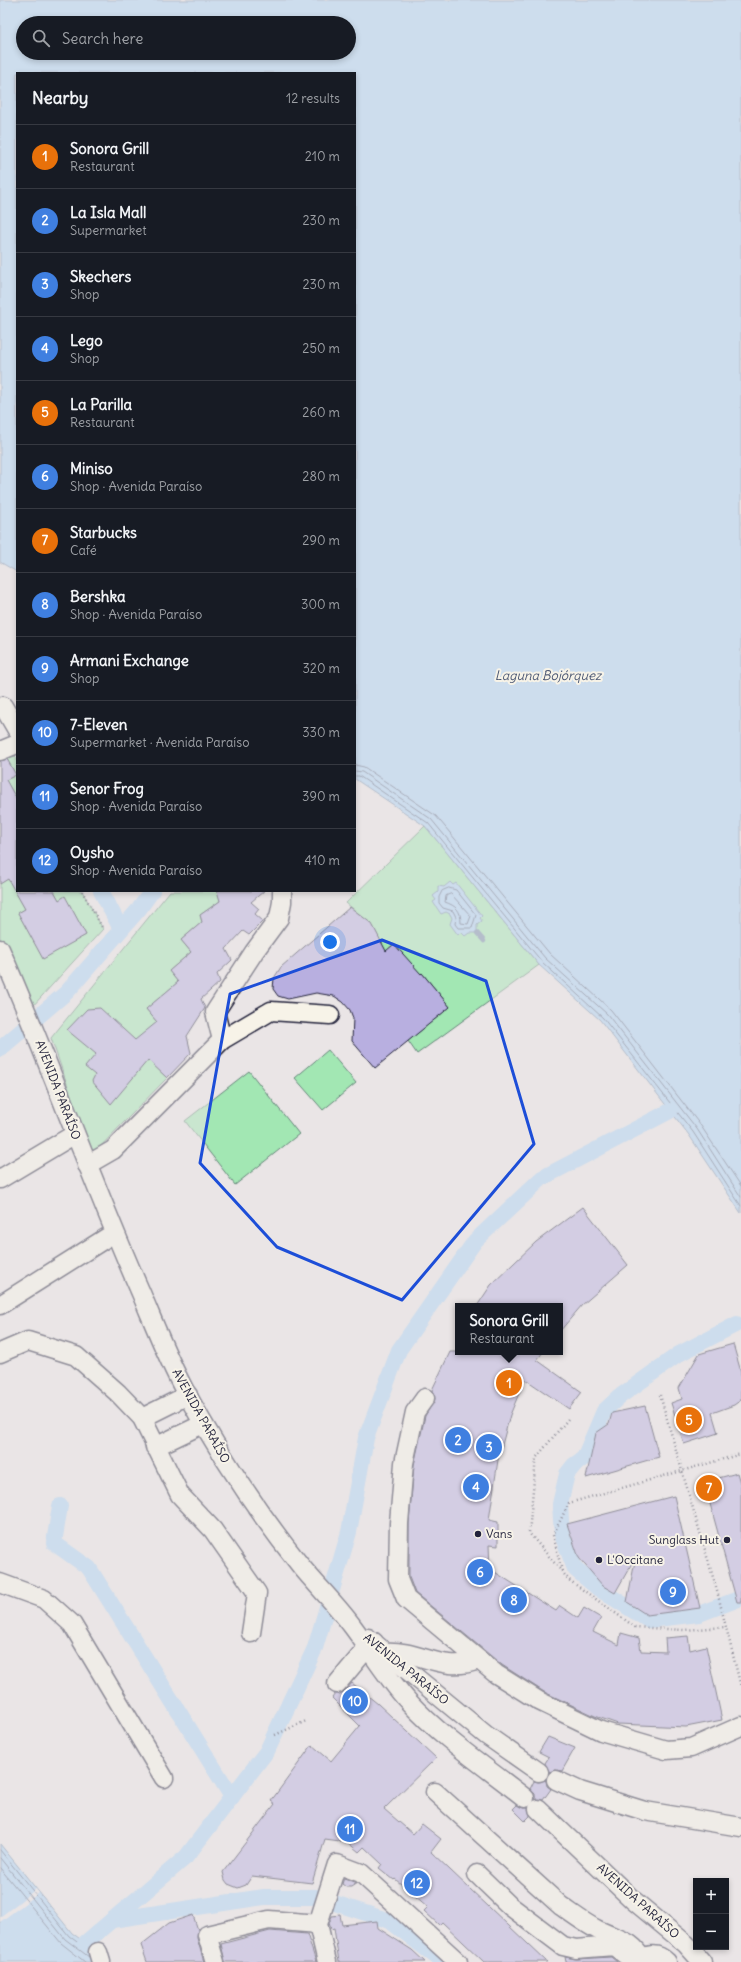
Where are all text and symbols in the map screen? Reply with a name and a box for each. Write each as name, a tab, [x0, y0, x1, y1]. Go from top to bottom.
search box	[16, 16, 356, 60]
icon: search	[30, 27, 52, 49]
text: Search here	[62, 29, 143, 48]
text: Nearby	[32, 87, 88, 109]
text: 12 results	[286, 90, 340, 107]
text: Sonora Grill	[70, 139, 149, 158]
text: 1	[42, 148, 48, 165]
text: 210 m	[305, 148, 340, 165]
text: Restaurant	[70, 158, 135, 175]
text: La Isla Mall	[70, 203, 146, 222]
text: 2	[41, 212, 49, 229]
text: 230 m	[302, 212, 340, 229]
text: Supermarket	[70, 222, 147, 239]
text: Skechers	[70, 267, 131, 286]
text: 3	[41, 276, 49, 293]
text: 230 m	[302, 276, 340, 293]
text: Shop	[70, 286, 99, 303]
text: Lego	[70, 331, 103, 350]
text: 4	[41, 340, 49, 357]
text: 250 m	[302, 340, 340, 357]
text: Shop	[70, 350, 99, 367]
text: La Parilla	[70, 395, 132, 414]
text: 5	[41, 404, 49, 421]
text: 260 m	[302, 404, 340, 421]
text: Restaurant	[70, 414, 135, 431]
text: Miniso	[70, 459, 113, 478]
text: 6	[41, 468, 49, 485]
text: 280 m	[302, 468, 340, 485]
text: Shop · Avenida Paraíso	[70, 478, 202, 495]
text: Starbucks	[70, 523, 137, 542]
text: 7	[42, 532, 48, 549]
text: 290 m	[302, 532, 340, 549]
text: Café	[70, 542, 97, 559]
text: Bershka	[70, 587, 126, 606]
text: 8	[41, 596, 49, 613]
text: 300 m	[301, 596, 340, 613]
text: Shop · Avenida Paraíso	[70, 606, 202, 623]
text: Armani Exchange	[70, 651, 189, 670]
text: 9	[41, 660, 49, 677]
text: 320 m	[302, 660, 340, 677]
water label: Laguna Bojórquez	[495, 667, 603, 684]
text: Shop	[70, 670, 99, 687]
text: 7-Eleven	[70, 715, 128, 734]
text: 10	[38, 724, 52, 741]
text: 330 m	[302, 724, 340, 741]
text: Supermarket · Avenida Paraíso	[70, 734, 249, 751]
text: Senor Frog	[70, 779, 144, 798]
text: 11	[40, 788, 50, 805]
text: 390 m	[302, 788, 340, 805]
text: Shop · Avenida Paraíso	[70, 798, 202, 815]
text: Oysho	[70, 843, 114, 862]
text: 12	[39, 852, 51, 869]
text: 410 m	[304, 852, 340, 869]
text: Shop · Avenida Paraíso	[70, 862, 202, 879]
your location	[320, 932, 340, 952]
street label: AVENIDA PARAÍSO	[33, 1038, 84, 1142]
popup	[455, 1303, 563, 1355]
text: Sonora Grill	[469, 1311, 549, 1330]
text: Restaurant	[469, 1330, 534, 1347]
street label: AVENIDA PARAÍSO	[169, 1366, 234, 1466]
pin: 1	[496, 1368, 522, 1398]
pin: 5	[676, 1405, 702, 1435]
pin: 2	[445, 1425, 471, 1455]
pin: 3	[476, 1432, 502, 1462]
pin: 4	[463, 1472, 489, 1502]
pin: 7	[696, 1473, 722, 1503]
place label: Vans	[486, 1526, 512, 1541]
marker: Vans	[473, 1529, 483, 1539]
place label: Sunglass Hut	[649, 1532, 719, 1547]
marker: Sunglass Hut	[722, 1535, 732, 1545]
place label: L'Occitane	[607, 1552, 663, 1567]
marker: L'Occitane	[594, 1555, 604, 1565]
pin: 6	[467, 1557, 493, 1587]
pin: 9	[660, 1577, 686, 1607]
pin: 8	[501, 1585, 527, 1615]
street label: AVENIDA PARAÍSO	[361, 1630, 452, 1708]
pin: 10	[342, 1686, 368, 1716]
pin: 11	[337, 1814, 363, 1844]
street label: AVENIDA PARAÍSO	[594, 1860, 683, 1942]
pin: 12	[404, 1868, 430, 1898]
map controls	[693, 1878, 729, 1950]
button: +	[693, 1878, 729, 1914]
button: −	[693, 1914, 729, 1950]

